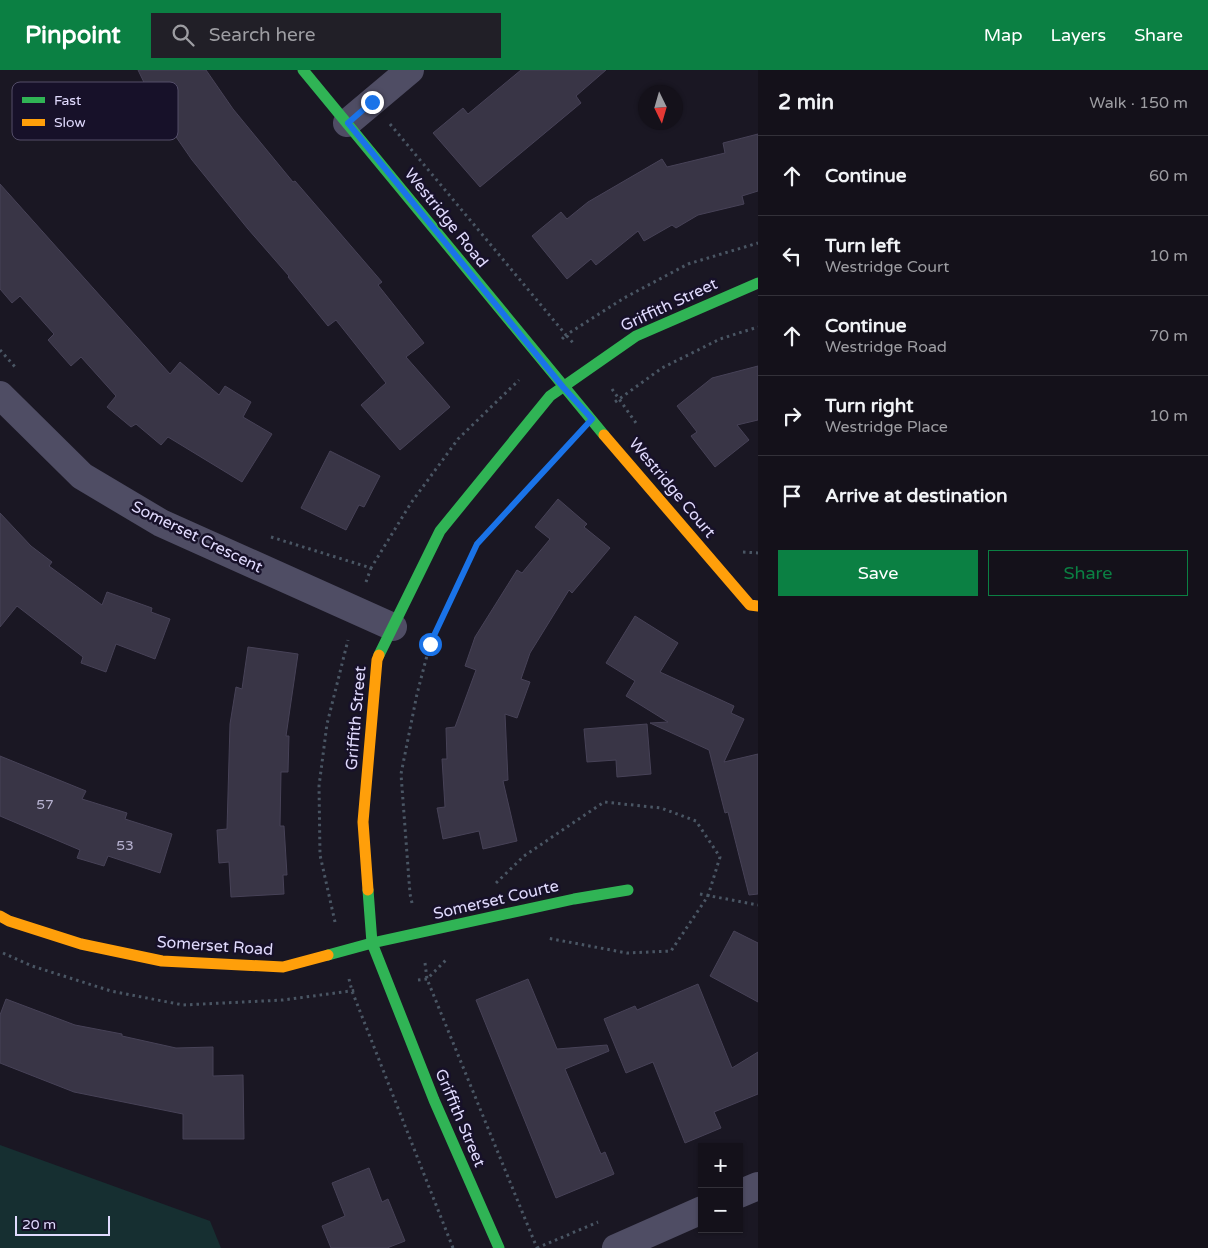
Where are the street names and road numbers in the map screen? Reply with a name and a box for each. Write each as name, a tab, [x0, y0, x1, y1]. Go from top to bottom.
street label: Westridge Road	[400, 164, 492, 272]
street label: Griffith Street	[617, 274, 721, 336]
street label: Westridge Court	[624, 434, 720, 542]
street label: Somerset Crescent	[128, 497, 266, 577]
street label: Griffith Street	[341, 665, 371, 771]
street label: Somerset Courte	[431, 876, 561, 924]
street label: Somerset Road	[156, 932, 274, 960]
street label: Griffith Street	[430, 1066, 490, 1170]

